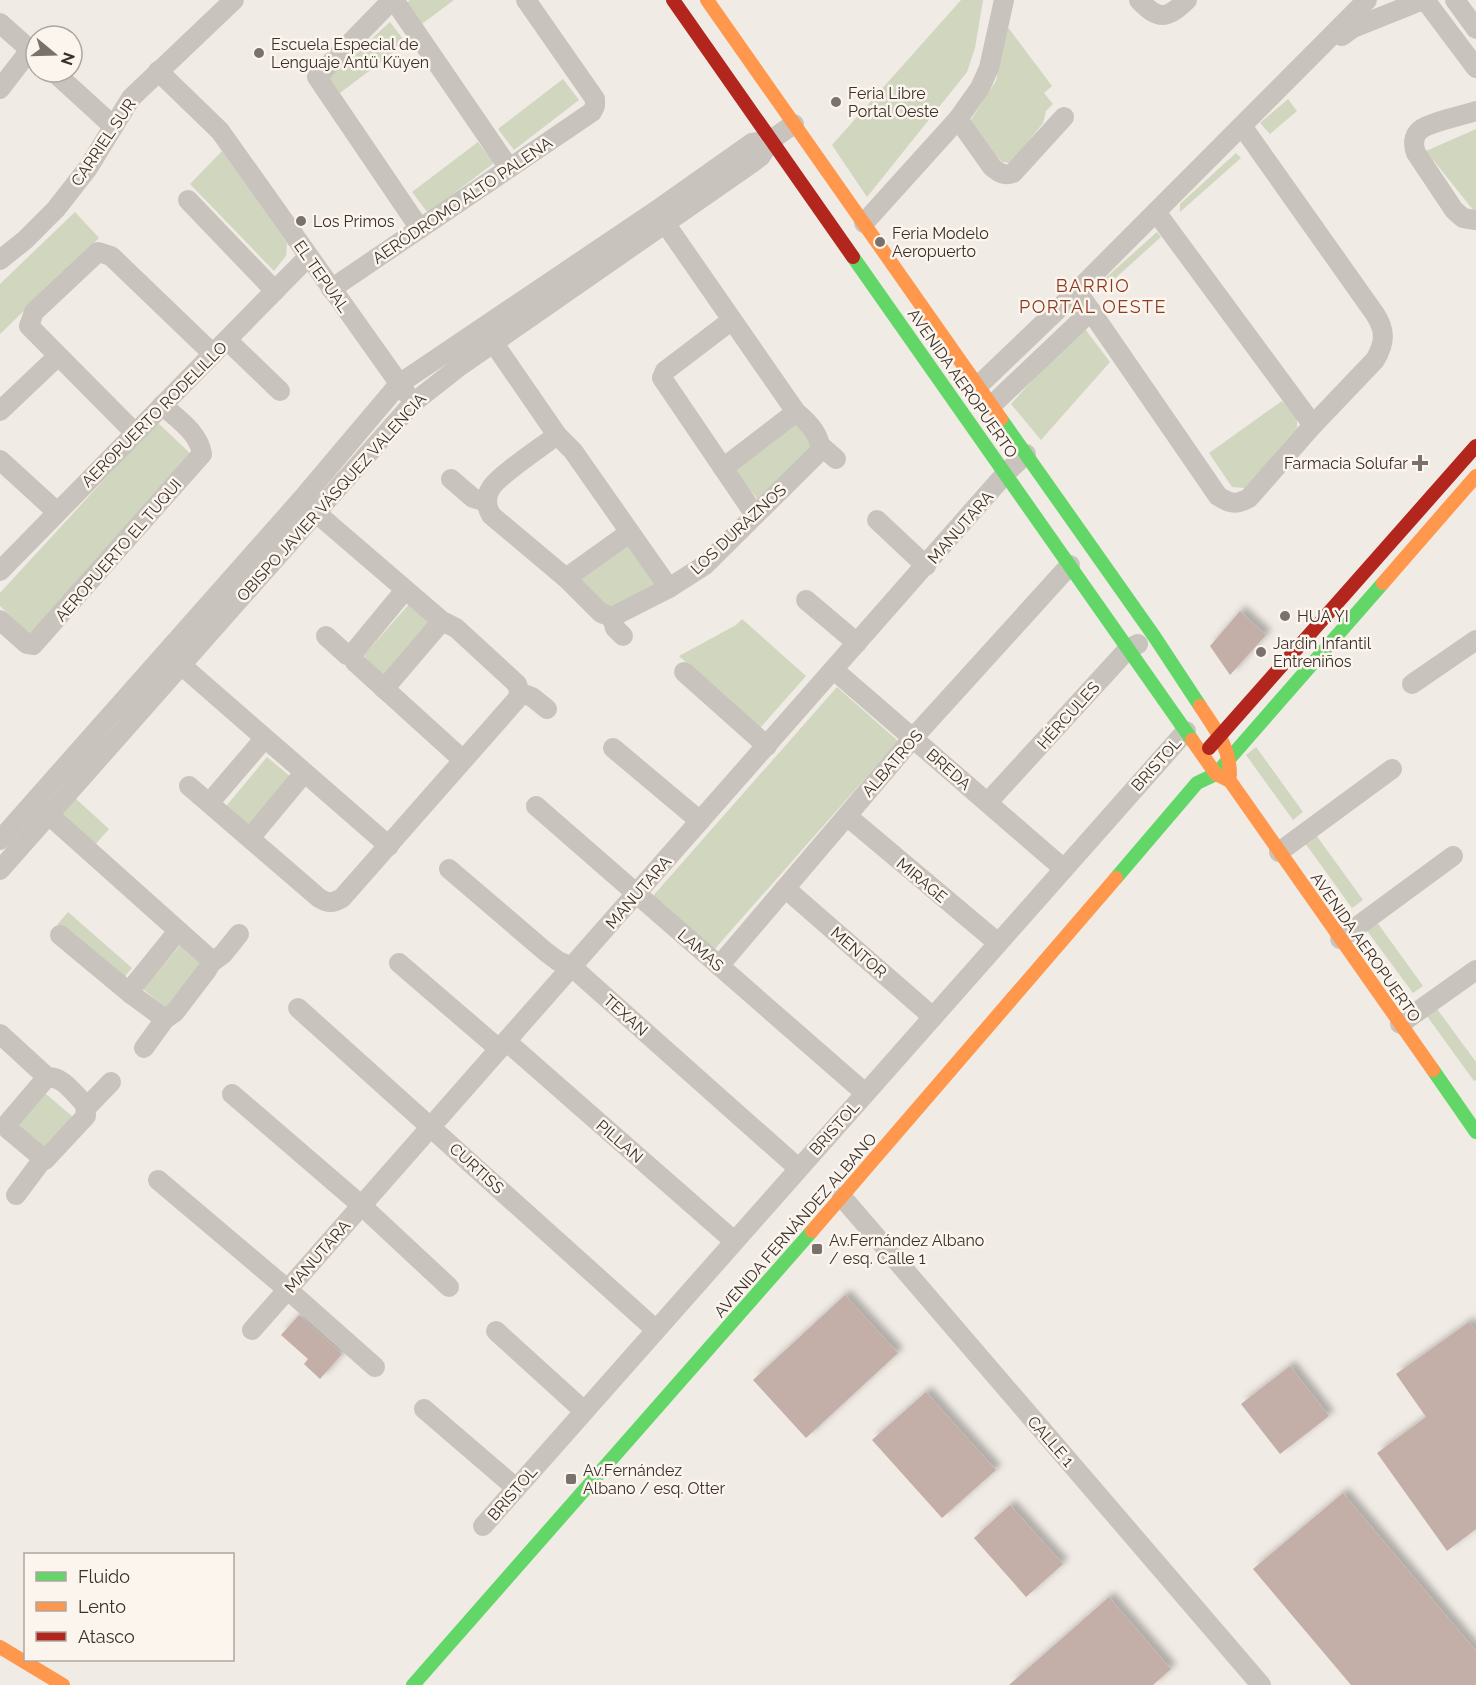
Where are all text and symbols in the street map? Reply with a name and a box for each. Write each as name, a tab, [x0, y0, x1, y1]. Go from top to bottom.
north arrow	[24, 24, 84, 84]
place label: Escuela Especial de Lenguaje Antü Küyen	[271, 35, 429, 72]
marker: Escuela Especial de Lenguaje Antü Küyen	[252, 46, 266, 60]
text: N	[57, 50, 79, 68]
place label: Feria Libre Portal Oeste	[848, 84, 939, 121]
street label: CARRIEL SUR	[67, 95, 140, 190]
marker: Feria Libre Portal Oeste	[829, 95, 843, 109]
street label: AERÓDROMO ALTO PALENA	[368, 132, 556, 268]
place label: Los Primos	[313, 212, 395, 231]
marker: Los Primos	[294, 214, 308, 228]
place label: Feria Modelo Aeropuerto	[892, 224, 989, 261]
marker: Feria Modelo Aeropuerto	[873, 235, 887, 249]
street label: EL TEPUAL	[290, 237, 354, 316]
district label: BARRIO PORTAL OESTE	[1019, 275, 1167, 317]
street label: AVENIDA AEROPUERTO	[904, 305, 1021, 462]
street label: AEROPUERTO RODELILLO	[78, 338, 231, 491]
street label: OBISPO JAVIER VÁSQUEZ VALENCIA	[232, 389, 430, 605]
place label: Farmacia Solufar	[1284, 454, 1408, 473]
marker: Farmacia Solufar	[1413, 456, 1427, 470]
street label: AEROPUERTO EL TUQUI	[51, 475, 185, 625]
street label: LOS DURAZNOS	[687, 480, 790, 578]
street label: MANUTARA	[924, 487, 997, 568]
place label: HUA YI	[1297, 607, 1349, 626]
marker: HUA YI	[1278, 609, 1292, 623]
place label: Jardin Infantil Entreniños	[1273, 634, 1372, 671]
marker: Jardin Infantil Entreniños	[1254, 645, 1268, 659]
street label: HÉRCULES	[1033, 677, 1104, 753]
street label: ALBATROS	[858, 726, 927, 801]
street label: BRISTOL	[1127, 733, 1186, 795]
street label: BREDA	[923, 745, 975, 794]
street label: MANUTARA	[602, 852, 675, 933]
street label: MIRAGE	[893, 854, 951, 907]
street label: AVENIDA AEROPUERTO	[1307, 869, 1424, 1026]
street label: MENTOR	[827, 923, 891, 982]
street label: LAMAS	[674, 925, 728, 976]
street label: TEXAN	[600, 991, 652, 1040]
street label: BRISTOL	[805, 1097, 864, 1159]
street label: PILLAN	[592, 1116, 647, 1167]
street label: AVENIDA FERNÁNDEZ ALBANO	[709, 1129, 881, 1321]
street label: CURTISS	[446, 1139, 508, 1198]
street label: MANUTARA	[281, 1216, 354, 1297]
place label: Av.Fernández Albano / esq. Calle 1	[829, 1231, 984, 1268]
marker: Av.Fernández Albano / esq. Calle 1	[810, 1242, 824, 1256]
street label: CALLE 1	[1023, 1412, 1078, 1471]
place label: Av.Fernández Albano / esq. Otter	[583, 1461, 726, 1498]
street label: BRISTOL	[484, 1462, 541, 1524]
marker: Av.Fernández Albano / esq. Otter	[564, 1472, 578, 1486]
legend	[24, 1553, 234, 1661]
text: Fluido	[78, 1566, 130, 1587]
text: Lento	[78, 1596, 126, 1617]
text: Atasco	[78, 1626, 135, 1647]

